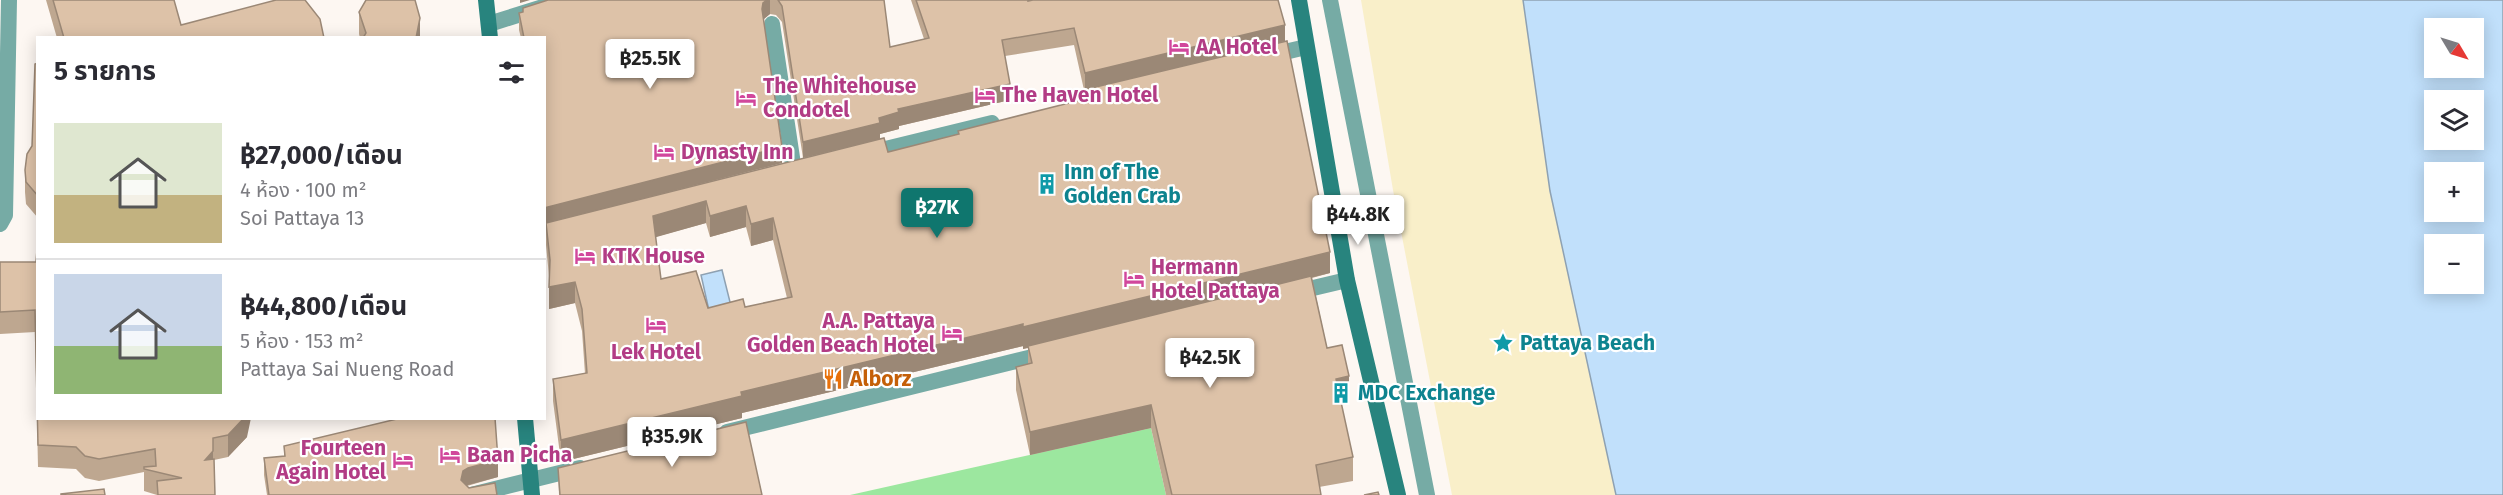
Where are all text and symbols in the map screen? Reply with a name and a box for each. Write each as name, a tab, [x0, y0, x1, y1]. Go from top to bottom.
north arrow	[2424, 18, 2484, 78]
map controls	[2424, 18, 2484, 294]
place label: AA Hotel	[1195, 34, 1278, 60]
hotel icon: AA Hotel	[1167, 35, 1191, 59]
pin: ฿25.5K	[601, 39, 699, 90]
text: ฿25.5K	[619, 46, 681, 70]
text: 5 รายการ	[54, 56, 156, 87]
icon: filters	[495, 56, 528, 89]
place label: The Whitehouse Condotel	[763, 73, 917, 123]
place label: The Haven Hotel	[1002, 82, 1159, 108]
hotel icon: The Haven Hotel	[973, 83, 997, 107]
hotel icon: The Whitehouse Condotel	[734, 86, 758, 110]
button: layers	[2424, 90, 2484, 150]
place label: Dynasty Inn	[681, 139, 793, 165]
text: ฿27,000/เดือน	[240, 140, 403, 171]
hotel icon: Dynasty Inn	[652, 140, 676, 164]
icon: home	[102, 147, 174, 219]
place label: Inn of The Golden Crab	[1064, 159, 1181, 209]
button: +	[2424, 162, 2484, 222]
building icon: Inn of The Golden Crab	[1035, 172, 1059, 196]
text: 4 ห้อง · 100 m²	[240, 178, 367, 202]
pin: ฿27K	[901, 188, 973, 239]
text: ฿27K	[915, 195, 959, 219]
pin: ฿44.8K	[1309, 195, 1407, 246]
text: ฿44.8K	[1326, 202, 1390, 226]
text: Soi Pattaya 13	[240, 206, 364, 230]
button: −	[2424, 234, 2484, 294]
place label: KTK House	[602, 243, 705, 269]
hotel icon: KTK House	[573, 244, 597, 268]
place label: Hermann Hotel Pattaya	[1151, 254, 1280, 304]
hotel icon: Hermann Hotel Pattaya	[1122, 267, 1146, 291]
text: ฿44,800/เดือน	[240, 291, 407, 322]
icon: home	[102, 298, 174, 370]
place label: A.A. Pattaya Golden Beach Hotel	[747, 308, 936, 358]
hotel icon: Lek Hotel	[644, 313, 668, 337]
hotel icon: A.A. Pattaya Golden Beach Hotel	[940, 321, 964, 345]
text: 5 ห้อง · 153 m²	[240, 329, 364, 353]
place label: Pattaya Beach	[1520, 330, 1655, 356]
place icon: Pattaya Beach	[1491, 331, 1515, 355]
pin: ฿42.5K	[1161, 338, 1259, 389]
place label: Lek Hotel	[611, 339, 702, 365]
text: ฿42.5K	[1179, 345, 1241, 369]
text: Pattaya Sai Nueng Road	[240, 357, 454, 381]
place label: Alborz	[849, 366, 912, 392]
restaurant icon: Alborz	[821, 367, 845, 391]
place label: MDC Exchange	[1358, 380, 1496, 406]
building icon: MDC Exchange	[1329, 381, 1353, 405]
pin: ฿35.9K	[623, 417, 721, 468]
text: ฿35.9K	[641, 424, 703, 448]
place label: Fourteen Again Hotel	[275, 435, 387, 485]
place label: Baan Picha	[467, 442, 572, 468]
hotel icon: Baan Picha	[438, 443, 462, 467]
hotel icon: Fourteen Again Hotel	[391, 448, 415, 472]

